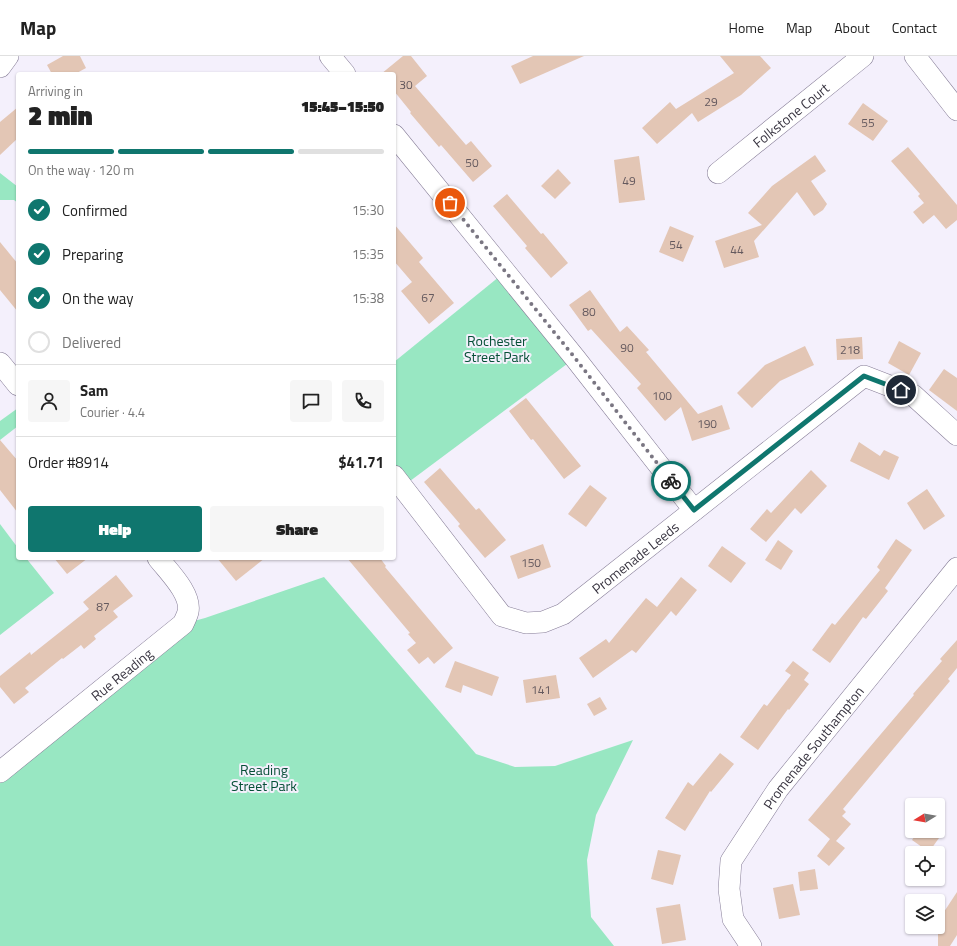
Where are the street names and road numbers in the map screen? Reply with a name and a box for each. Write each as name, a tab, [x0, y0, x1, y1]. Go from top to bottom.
street label: Folkstone Court	[748, 77, 833, 152]
street label: Promenade Leeds	[587, 516, 683, 598]
street label: Rue Reading	[86, 642, 157, 705]
street label: Promenade Southampton	[757, 681, 868, 813]

